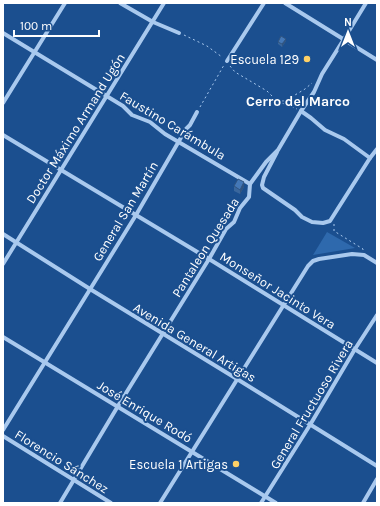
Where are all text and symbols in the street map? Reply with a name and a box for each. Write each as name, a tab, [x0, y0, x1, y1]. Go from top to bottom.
scale bar	[14, 12, 99, 38]
north arrow	[328, 12, 368, 52]
text: N	[344, 16, 352, 29]
text: 100 m	[20, 19, 52, 33]
street label: Doctor Máximo Armand Ugón	[23, 50, 128, 206]
place label: Escuela 129	[230, 52, 299, 67]
marker: Escuela 129	[302, 54, 312, 64]
street label: Faustino Carámbula	[117, 88, 228, 163]
district label: Cerro del Marco	[246, 93, 350, 110]
street label: General San Martín	[90, 159, 161, 264]
street label: Pantaleon Quesada	[169, 195, 242, 300]
street label: Monseñor Jacinto Vera	[217, 249, 338, 332]
street label: Avenida General Artigas	[131, 300, 259, 385]
street label: General Fructuoso Rivera	[267, 337, 356, 472]
street label: José Enrique Rodó	[94, 377, 195, 446]
street label: Florencio Sánchez	[12, 426, 111, 496]
place label: Escuela 1 Artigas	[129, 457, 228, 472]
marker: Escuela 1 Artigas	[231, 459, 241, 469]

